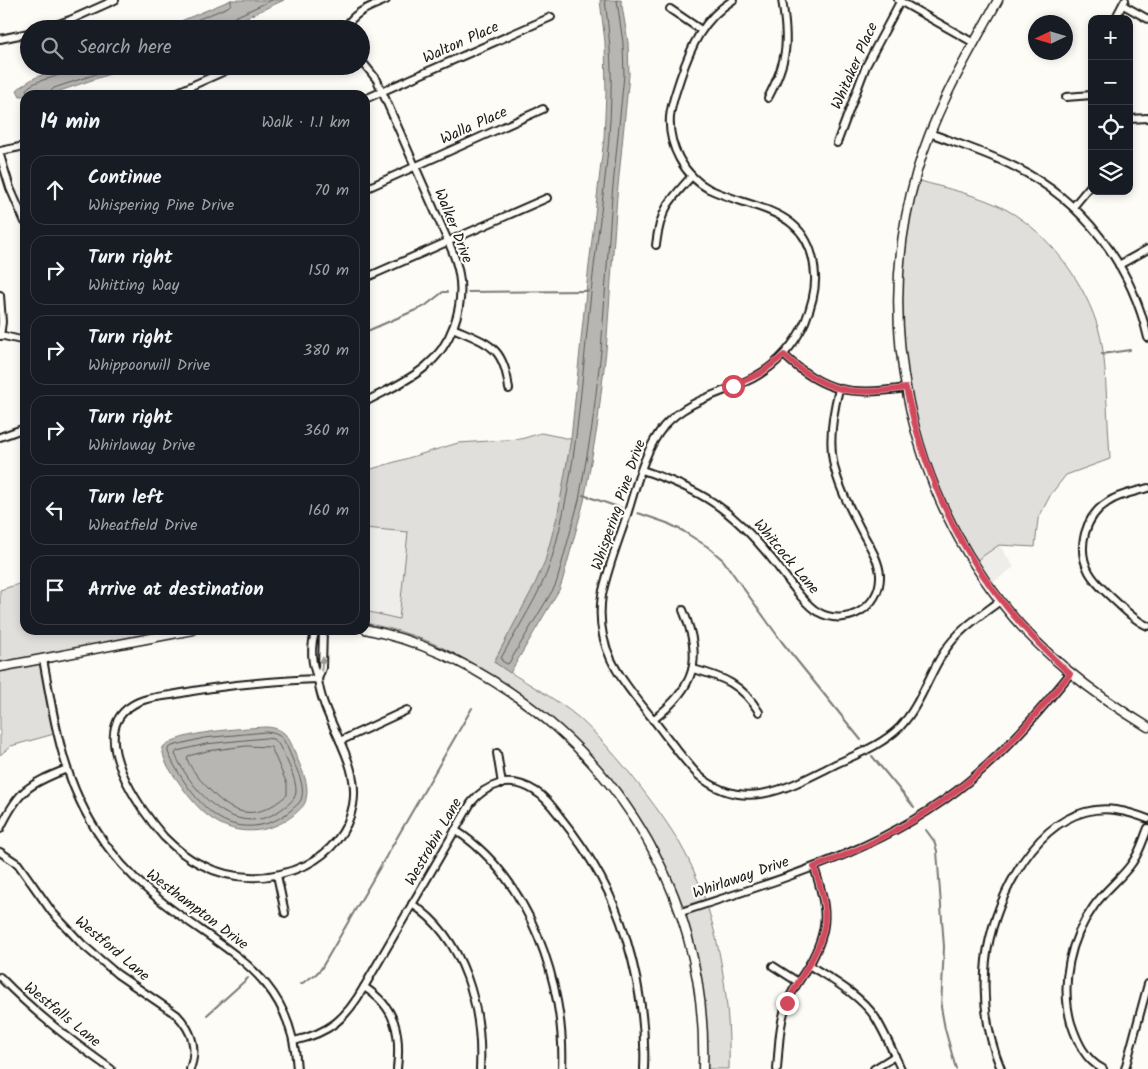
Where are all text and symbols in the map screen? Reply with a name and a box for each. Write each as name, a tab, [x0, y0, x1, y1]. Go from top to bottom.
street label: Walton Place	[419, 15, 503, 71]
north arrow	[1028, 15, 1073, 60]
map controls	[1088, 15, 1133, 195]
button: +	[1088, 15, 1133, 60]
street label: Whitaker Place	[825, 18, 885, 113]
search box	[20, 20, 370, 75]
text: Search here	[78, 33, 172, 63]
icon: search	[38, 34, 66, 62]
button: −	[1088, 60, 1133, 105]
street label: Walla Place	[436, 100, 512, 151]
button: locate	[1088, 105, 1133, 150]
text: 14 min	[40, 106, 100, 139]
text: Walk · 1.1 km	[261, 110, 350, 135]
button: layers	[1088, 150, 1133, 195]
text: Continue	[88, 163, 161, 193]
icon: ahead	[41, 176, 69, 204]
text: 70 m	[314, 178, 349, 203]
street label: Walker Drive	[427, 185, 479, 267]
text: Whispering Pine Drive	[88, 193, 234, 218]
text: Turn right	[88, 243, 173, 273]
icon: right	[41, 256, 69, 284]
text: 150 m	[308, 258, 349, 283]
text: Whitting Way	[88, 273, 179, 298]
text: Turn right	[88, 323, 173, 353]
icon: right	[41, 336, 69, 364]
text: 380 m	[303, 338, 349, 363]
text: Whippoorwill Drive	[88, 353, 210, 378]
route start	[722, 375, 745, 398]
text: Turn right	[88, 403, 173, 433]
icon: right	[41, 416, 69, 444]
text: 360 m	[304, 418, 349, 443]
text: Whirlaway Drive	[88, 433, 195, 458]
street label: Whispering Pine Drive	[585, 436, 653, 574]
text: Turn left	[88, 483, 163, 513]
icon: left	[41, 496, 69, 524]
text: 160 m	[308, 498, 349, 523]
text: Wheatfield Drive	[88, 513, 197, 538]
street label: Whitcock Lane	[747, 514, 825, 600]
text: Arrive at destination	[88, 575, 264, 605]
icon: arrive	[41, 576, 69, 604]
one-way arrow	[318, 656, 326, 672]
street label: Westrobin Lane	[399, 793, 469, 890]
street label: Whirlaway Drive	[690, 850, 793, 906]
street label: Westhampton Drive	[141, 863, 253, 957]
street label: Westford Lane	[69, 910, 155, 988]
street label: Westfalls Lane	[18, 976, 106, 1054]
route end	[776, 992, 799, 1015]

